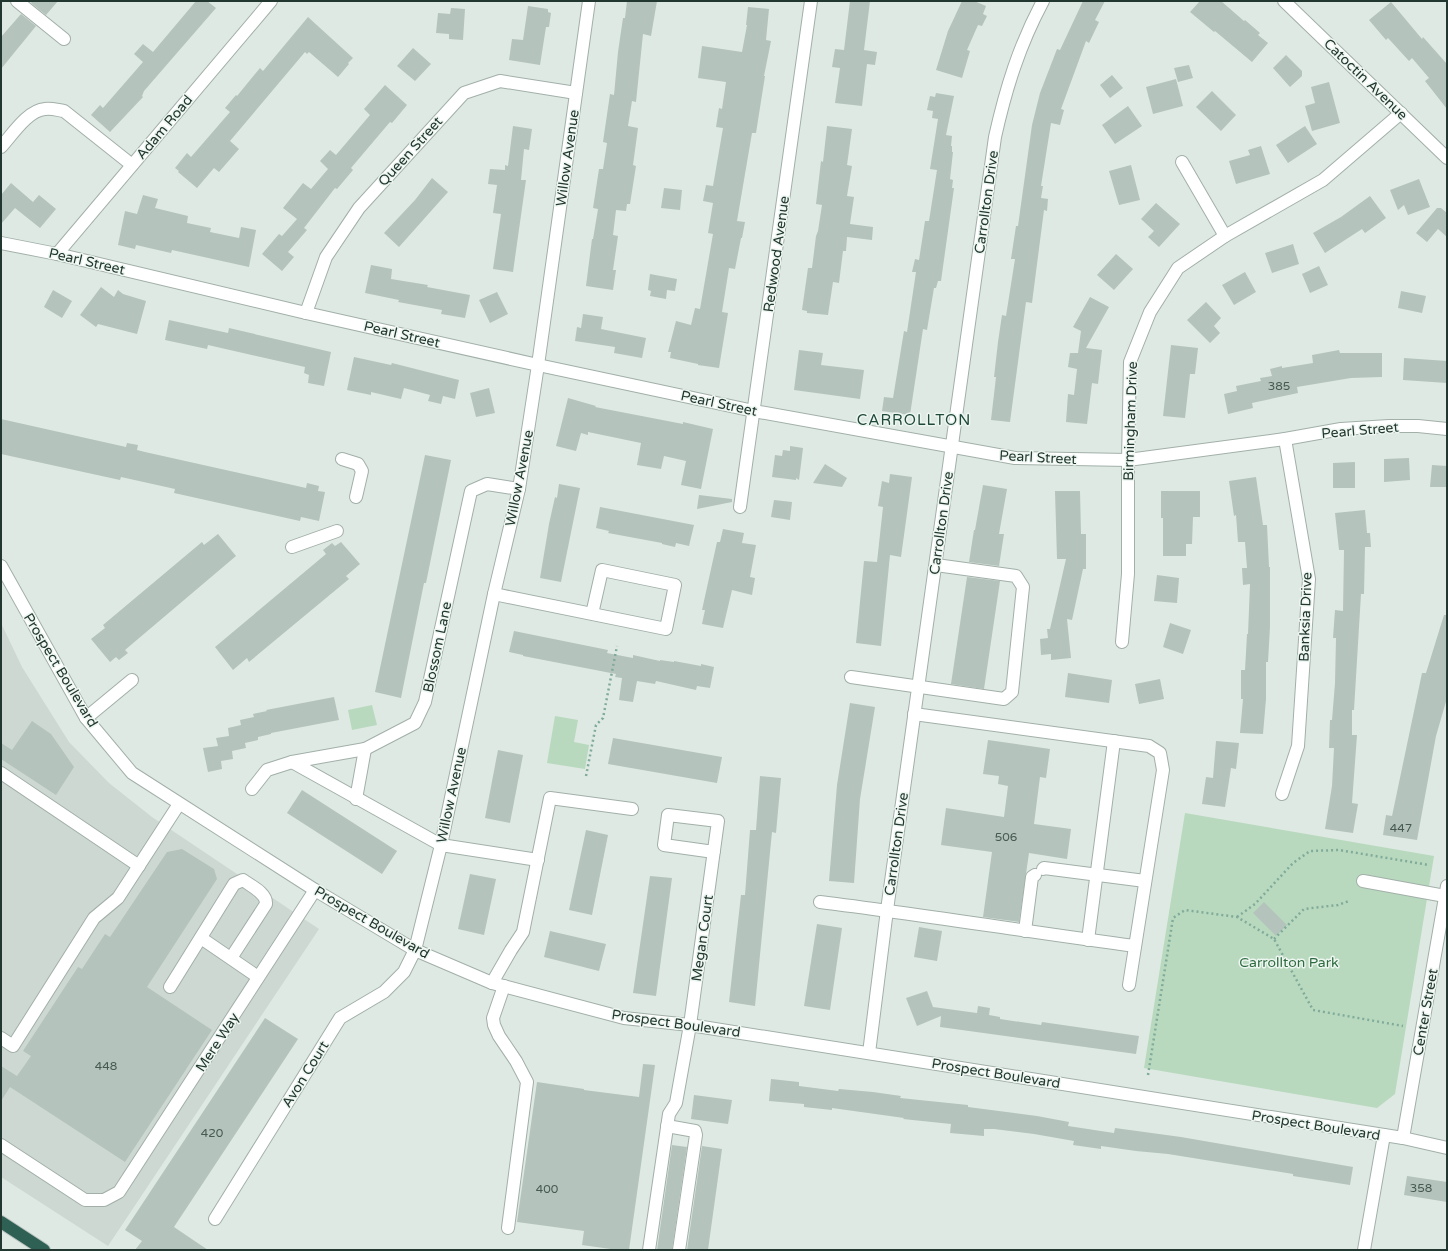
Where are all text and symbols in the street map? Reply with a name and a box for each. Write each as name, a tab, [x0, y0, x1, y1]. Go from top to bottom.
street label: Catoctin Avenue	[1320, 35, 1411, 124]
street label: Adam Road	[133, 92, 196, 163]
street label: Willow Avenue	[552, 108, 583, 208]
street label: Queen Street	[375, 113, 447, 190]
street label: Carrollton Drive	[971, 149, 1002, 255]
street label: Redwood Avenue	[760, 195, 793, 313]
street label: Pearl Street	[47, 244, 127, 279]
street label: Pearl Street	[362, 317, 442, 352]
street label: Birmingham Drive	[1120, 361, 1141, 481]
house number: 385	[1268, 379, 1290, 393]
street label: Pearl Street	[679, 387, 759, 420]
district label: CARROLLTON	[857, 411, 971, 429]
street label: Pearl Street	[1321, 419, 1400, 442]
street label: Willow Avenue	[502, 428, 537, 528]
street label: Pearl Street	[999, 447, 1078, 468]
street label: Carrollton Drive	[926, 470, 957, 576]
street label: Banksia Drive	[1295, 572, 1316, 662]
street label: Blossom Lane	[420, 600, 455, 694]
street label: Prospect Boulevard	[20, 610, 101, 730]
street label: Willow Avenue	[433, 745, 470, 845]
street label: Carrollton Drive	[881, 791, 912, 897]
house number: 447	[1390, 821, 1412, 835]
house number: 506	[995, 830, 1017, 844]
street label: Prospect Boulevard	[311, 883, 432, 962]
street label: Megan Court	[688, 893, 717, 983]
park label: Carrollton Park	[1239, 954, 1339, 971]
street label: Center Street	[1409, 967, 1442, 1057]
street label: Prospect Boulevard	[610, 1006, 742, 1041]
street label: Mere Way	[192, 1009, 243, 1075]
street label: Avon Court	[278, 1037, 333, 1111]
street label: Prospect Boulevard	[930, 1055, 1061, 1092]
house number: 448	[95, 1059, 117, 1073]
street label: Prospect Boulevard	[1250, 1107, 1381, 1144]
house number: 420	[201, 1126, 224, 1140]
house number: 358	[1410, 1181, 1432, 1195]
house number: 400	[536, 1182, 559, 1196]

